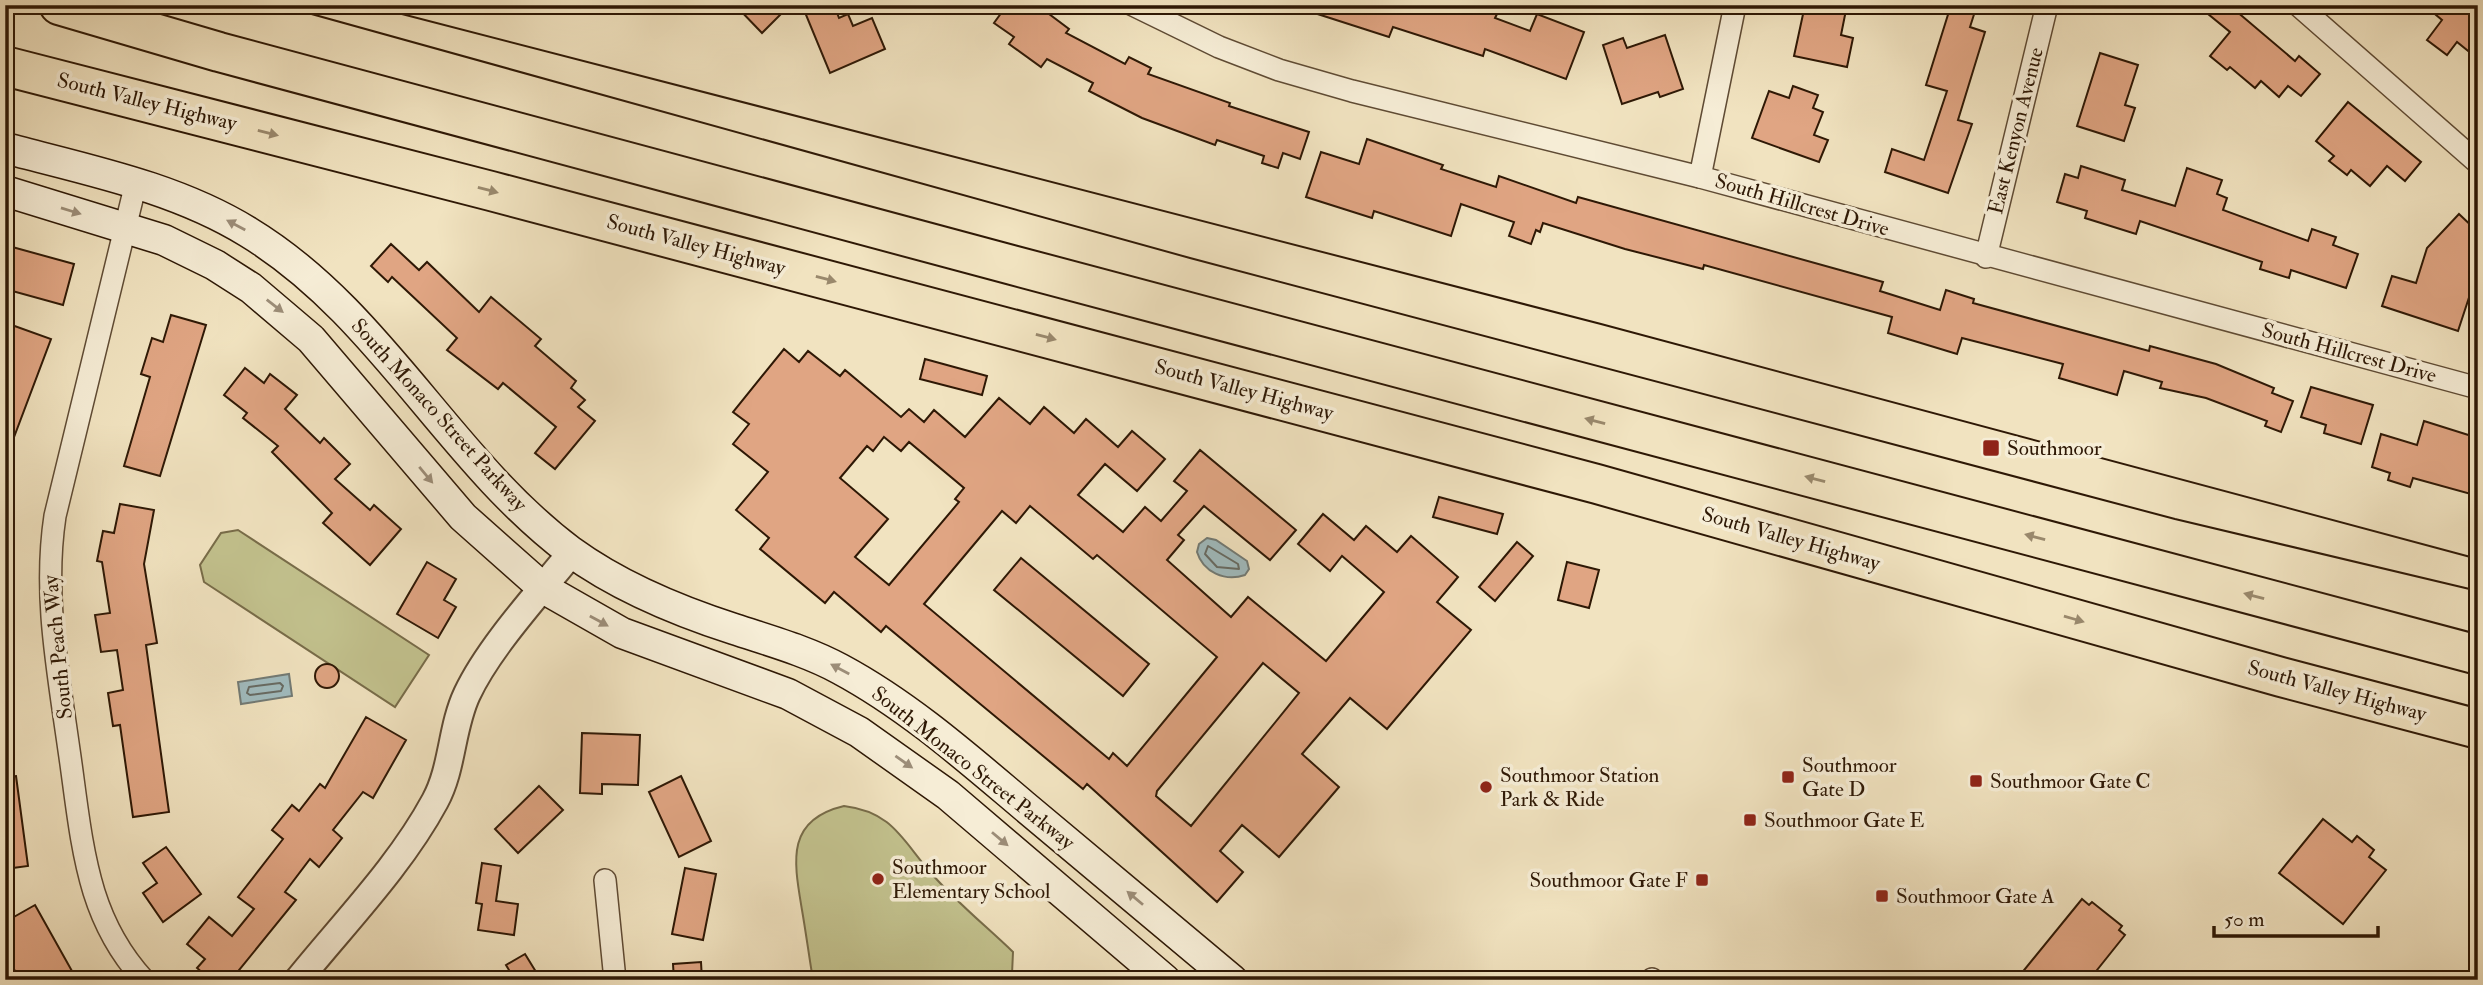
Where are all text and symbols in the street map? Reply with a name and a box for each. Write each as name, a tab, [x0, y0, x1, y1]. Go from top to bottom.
street label: East Kenyon Avenue	[1982, 44, 2050, 217]
street label: South Valley Highway	[54, 67, 240, 138]
one-way arrow	[257, 128, 279, 139]
street label: South Hillcrest Drive	[1712, 167, 1892, 243]
one-way arrow	[477, 185, 499, 196]
one-way arrow	[60, 206, 81, 216]
street label: South Valley Highway	[604, 208, 789, 282]
one-way arrow	[226, 219, 246, 231]
one-way arrow	[816, 274, 838, 285]
one-way arrow	[266, 299, 284, 313]
street label: South Monaco Street Parkway	[345, 313, 533, 518]
street label: South Hillcrest Drive	[2259, 317, 2440, 389]
one-way arrow	[1036, 333, 1057, 343]
street label: South Valley Highway	[1152, 353, 1337, 427]
one-way arrow	[1584, 415, 1606, 426]
place label: Southmoor	[2007, 435, 2102, 462]
marker: Southmoor	[1981, 438, 2001, 458]
one-way arrow	[418, 467, 433, 484]
one-way arrow	[1804, 473, 1826, 484]
street label: South Valley Highway	[1699, 501, 1884, 578]
one-way arrow	[2024, 532, 2045, 542]
street label: South Peach Way	[37, 573, 79, 721]
one-way arrow	[2243, 590, 2265, 601]
one-way arrow	[2063, 614, 2085, 625]
one-way arrow	[589, 615, 609, 627]
street label: South Valley Highway	[2245, 654, 2430, 728]
one-way arrow	[830, 663, 849, 675]
street label: South Monaco Street Parkway	[866, 680, 1081, 856]
place label: Southmoor Gate D	[1802, 752, 1897, 803]
one-way arrow	[895, 755, 913, 769]
place label: Southmoor Station Park & Ride	[1500, 762, 1660, 813]
place label: Southmoor Gate C	[1990, 768, 2151, 795]
marker: Southmoor Gate D	[1780, 769, 1796, 785]
marker: Southmoor Gate C	[1968, 773, 1984, 789]
marker: Southmoor Station Park & Ride	[1478, 779, 1494, 795]
place label: Southmoor Gate E	[1764, 807, 1925, 834]
marker: Southmoor Gate E	[1742, 812, 1758, 828]
one-way arrow	[991, 832, 1009, 847]
place label: Southmoor Elementary School	[892, 854, 1051, 905]
place label: Southmoor Gate F	[1529, 867, 1688, 894]
marker: Southmoor Elementary School	[870, 871, 886, 887]
marker: Southmoor Gate F	[1694, 872, 1710, 888]
place label: Southmoor Gate A	[1896, 883, 2055, 910]
marker: Southmoor Gate A	[1874, 888, 1890, 904]
one-way arrow	[1126, 891, 1144, 906]
scale bar	[2214, 894, 2378, 938]
text: 50 m	[2224, 906, 2265, 933]

